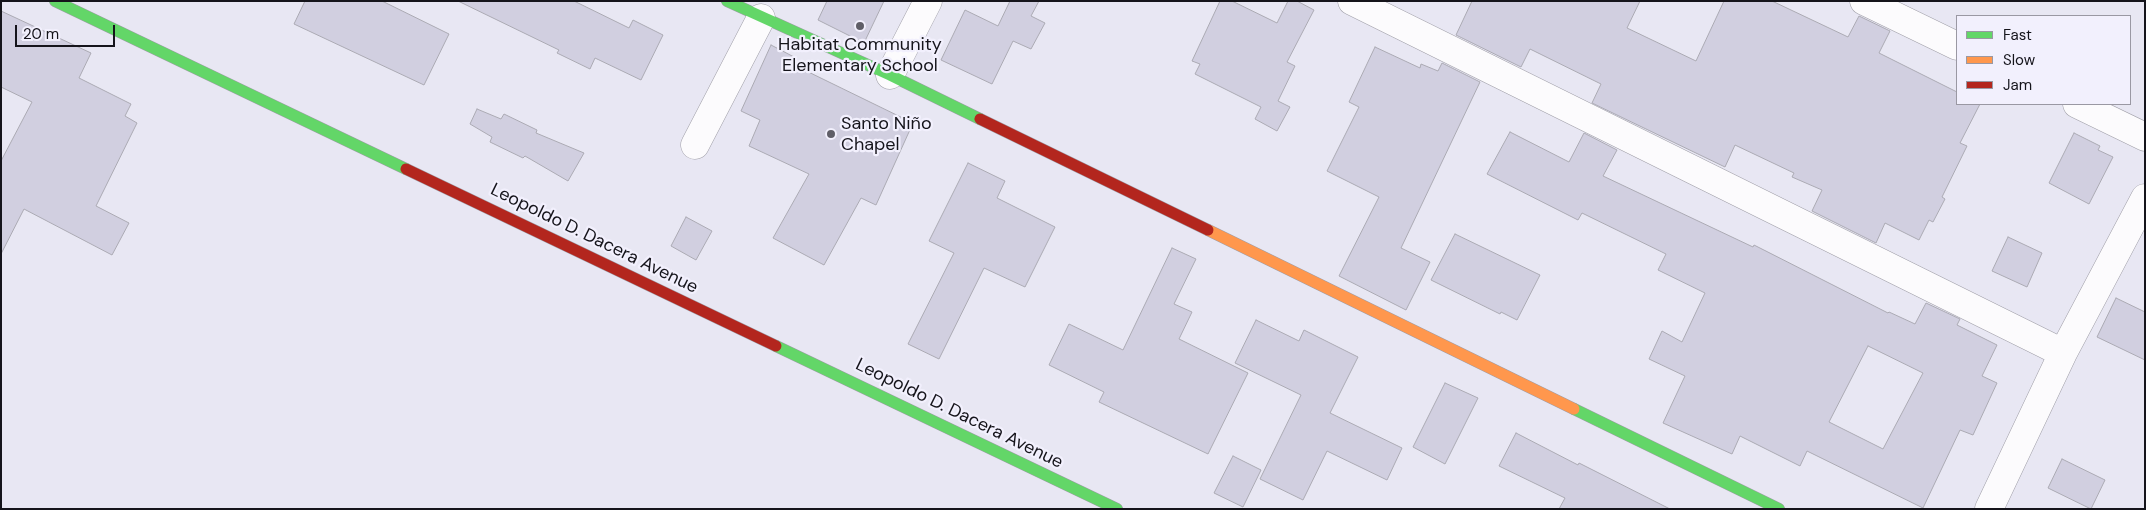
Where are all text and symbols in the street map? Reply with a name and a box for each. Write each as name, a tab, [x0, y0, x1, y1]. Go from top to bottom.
scale bar	[18, 15, 118, 47]
legend	[1956, 15, 2131, 105]
marker: Habitat Community Elementary School	[854, 20, 866, 32]
text: 20 m	[23, 24, 59, 44]
text: Fast	[2003, 25, 2032, 45]
place label: Habitat Community Elementary School	[778, 34, 942, 76]
text: Slow	[2003, 50, 2035, 70]
text: Jam	[2003, 75, 2032, 95]
place label: Santo Niño Chapel	[841, 113, 932, 156]
marker: Santo Niño Chapel	[825, 128, 837, 140]
street label: Leopoldo D. Dacera Avenue	[487, 179, 701, 299]
street label: Leopoldo D. Dacera Avenue	[852, 354, 1066, 474]

